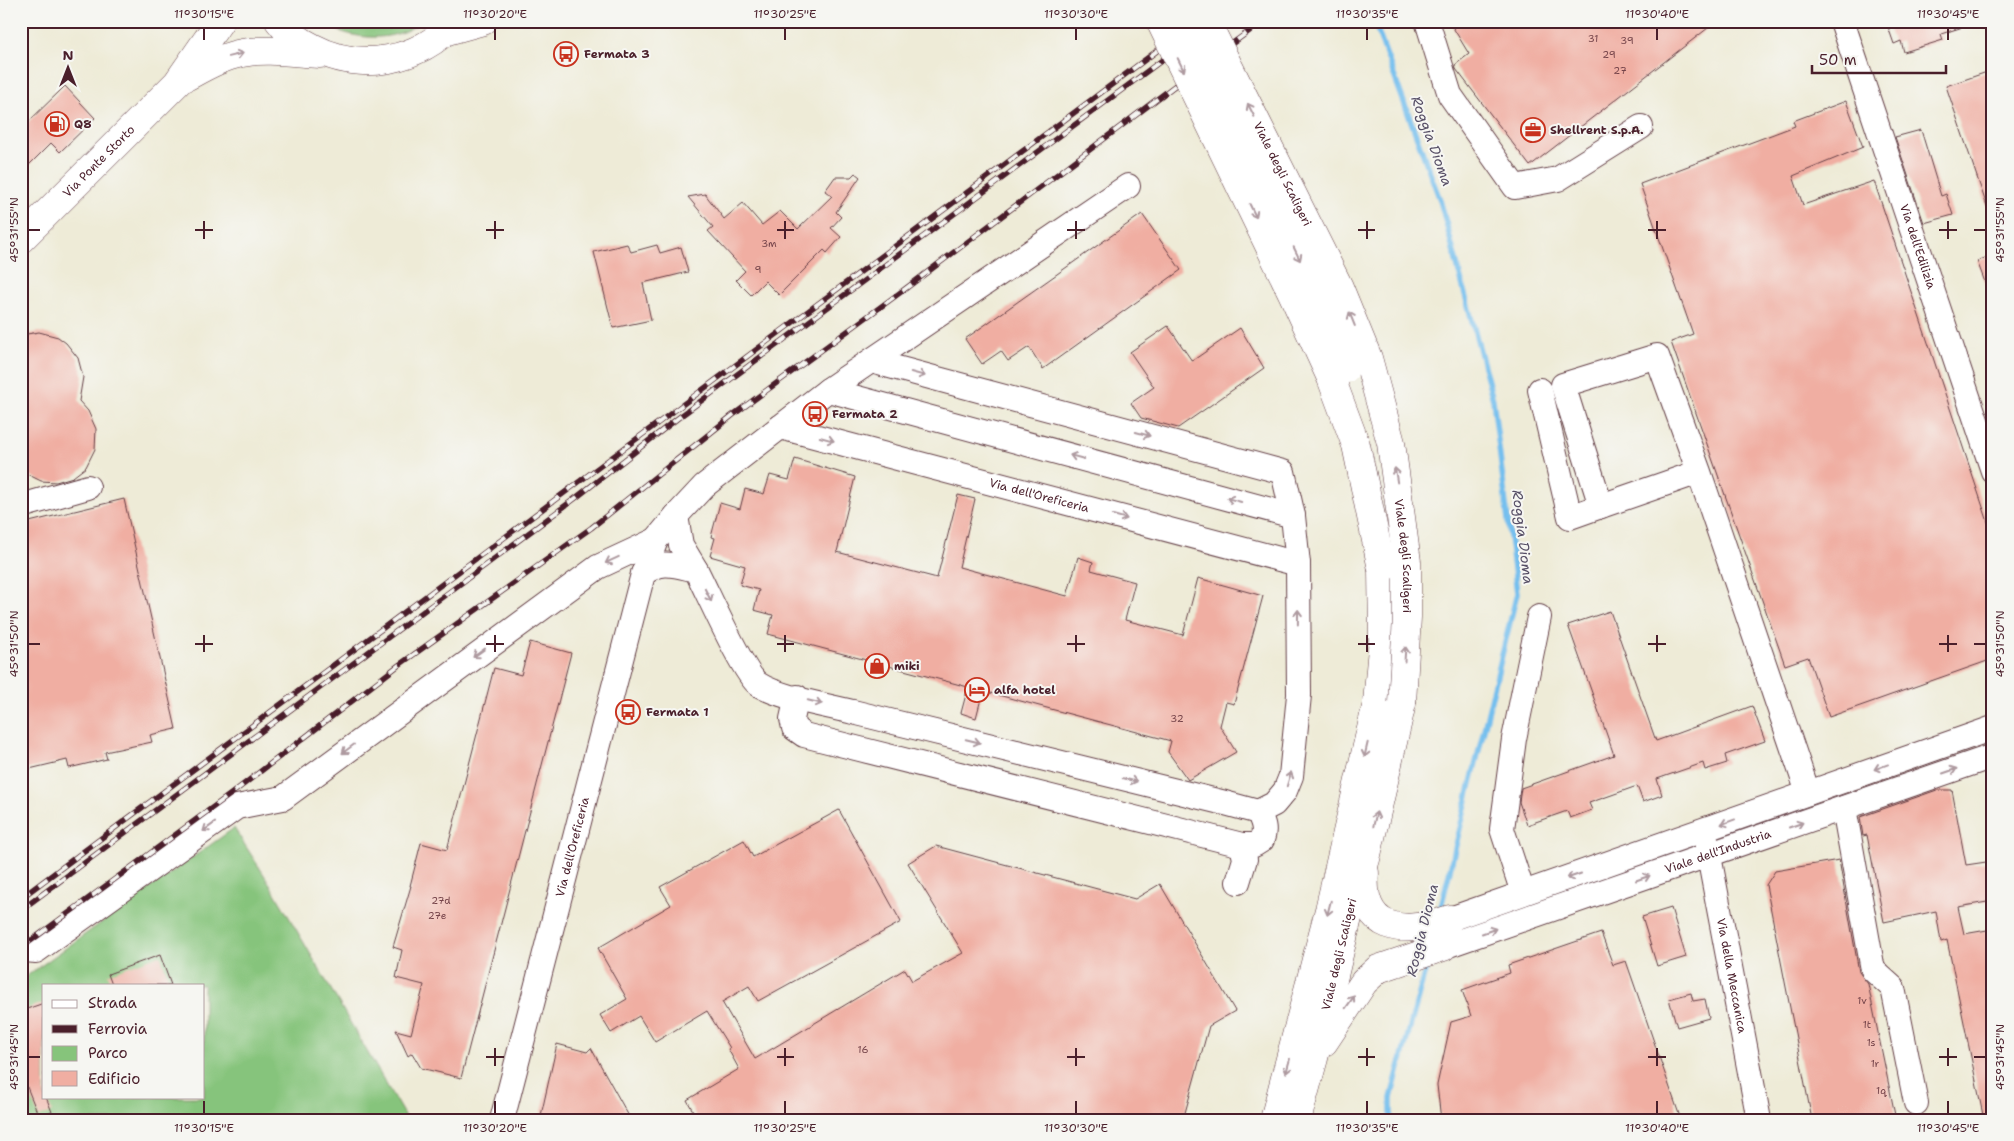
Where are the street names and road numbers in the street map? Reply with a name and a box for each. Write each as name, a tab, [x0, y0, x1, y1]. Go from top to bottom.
street label: Viale degli Scaligeri	[1250, 119, 1315, 229]
street label: Via Ponte Storto	[59, 122, 138, 201]
street label: Via dell'Edilizia	[1896, 202, 1940, 292]
street label: Via dell'Oreficeria	[987, 475, 1091, 517]
street label: Viale degli Scaligeri	[1391, 498, 1415, 613]
street label: Via dell'Oreficeria	[552, 795, 593, 899]
street label: Viale dell'Industria	[1663, 826, 1774, 877]
street label: Viale degli Scaligeri	[1318, 896, 1360, 1012]
street label: Via della Meccanica	[1713, 917, 1750, 1035]

